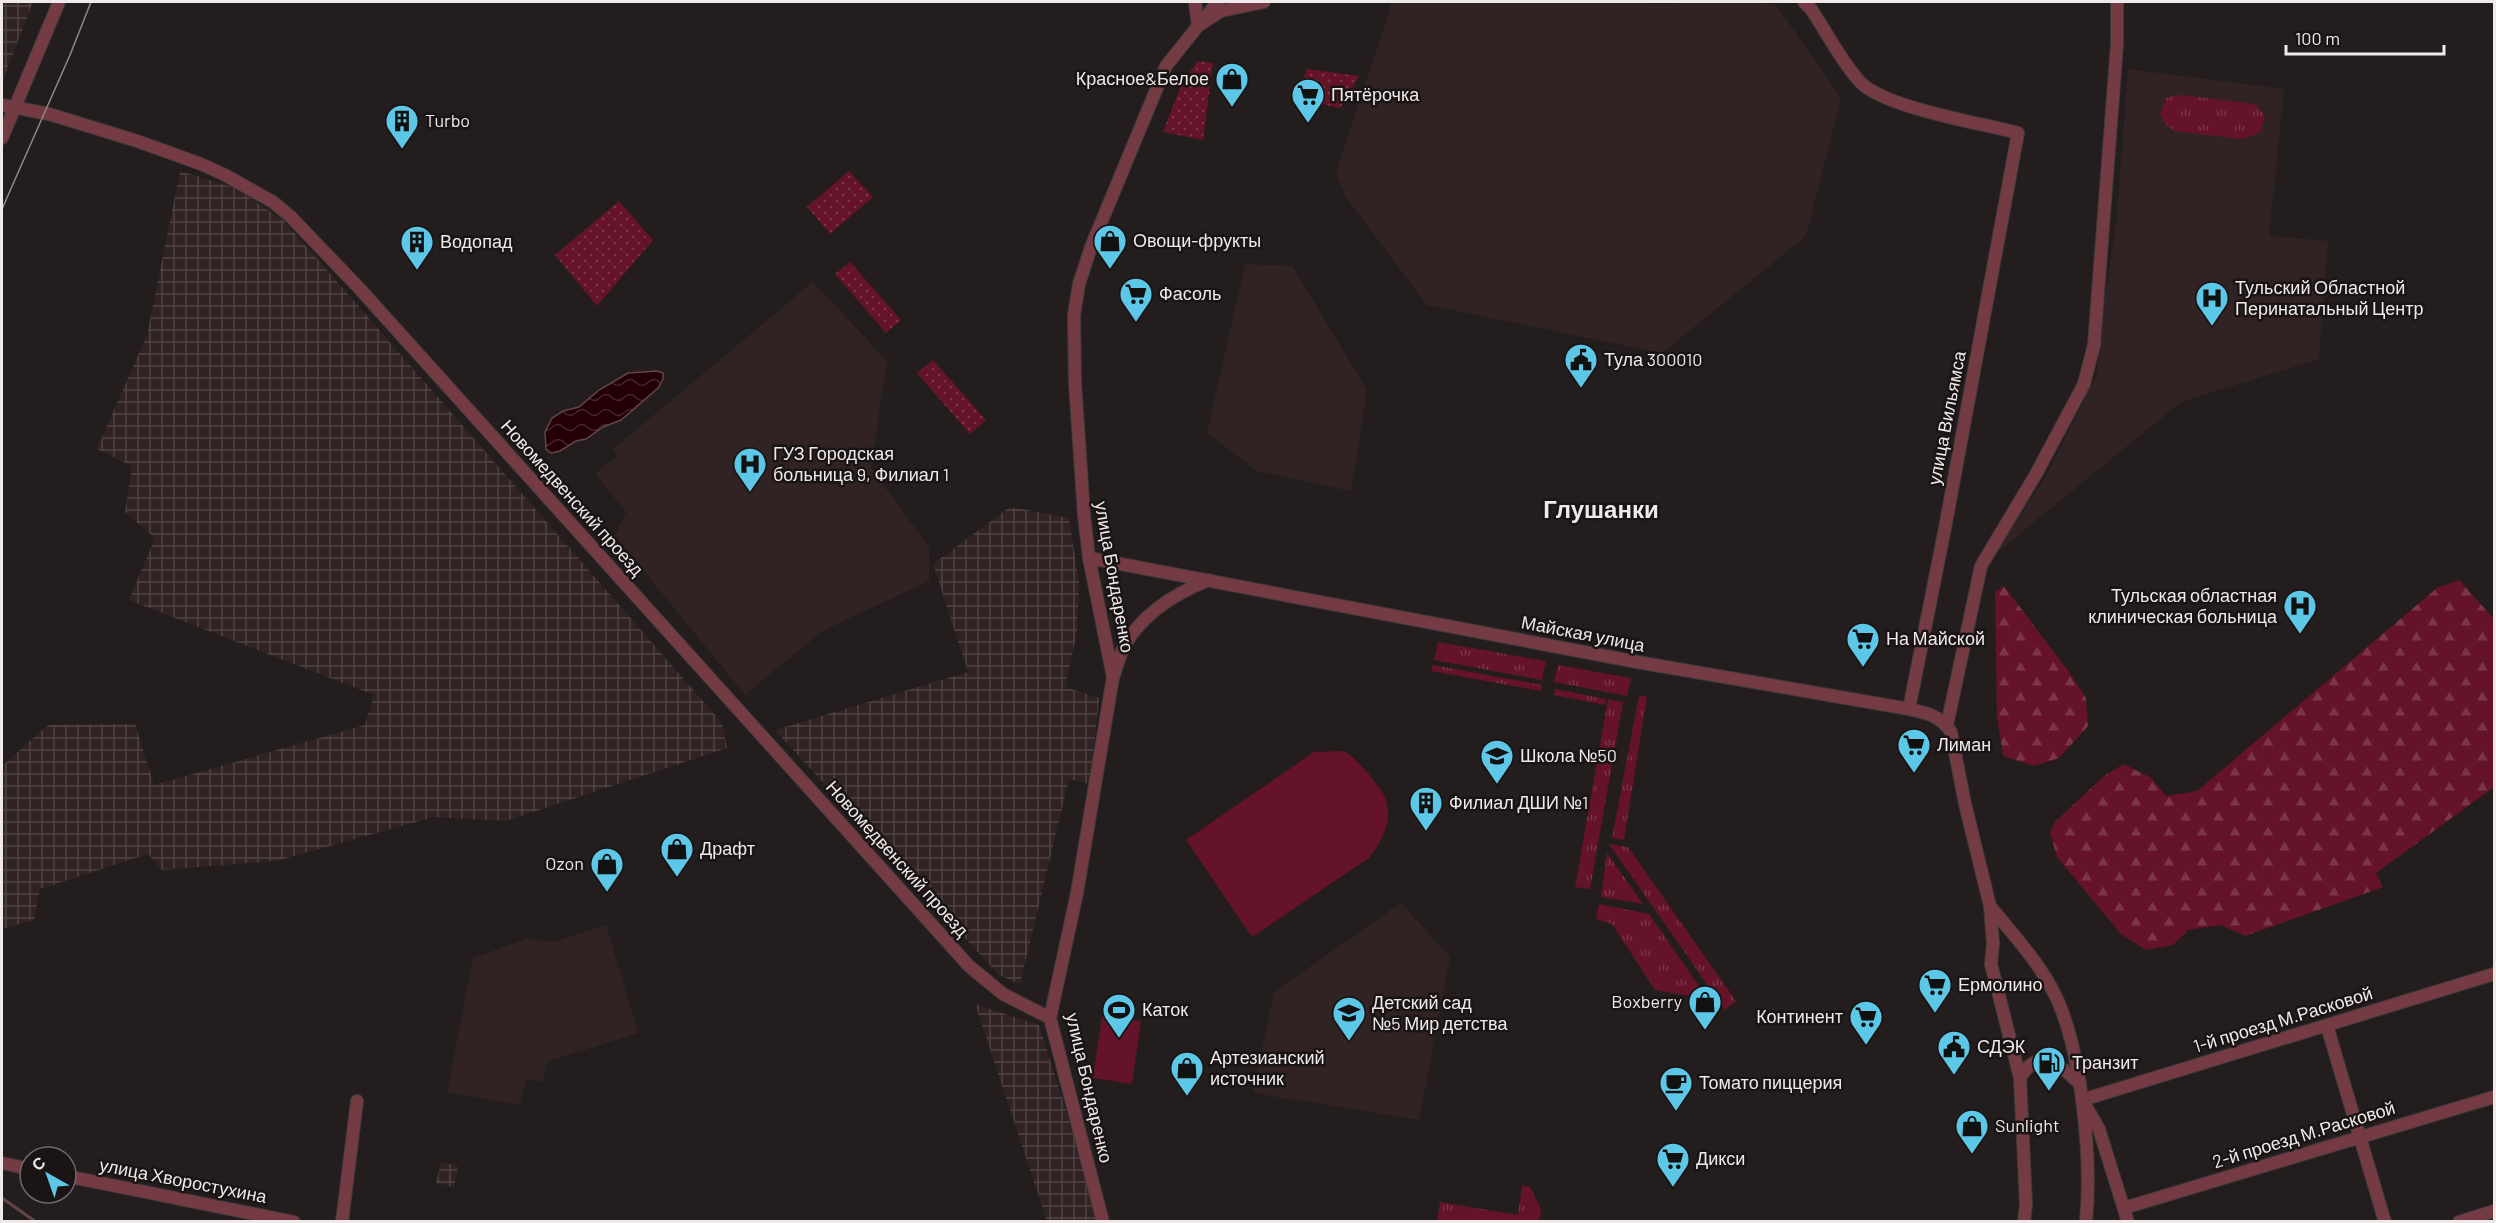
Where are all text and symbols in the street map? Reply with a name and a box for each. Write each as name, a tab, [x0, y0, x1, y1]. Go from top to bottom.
scale bar	[2286, 18, 2444, 56]
text: 100 m	[2295, 27, 2340, 49]
shop icon: Красное&Белое	[1214, 61, 1250, 108]
place label: Красное&Белое	[1076, 67, 1209, 89]
supermarket icon: Пятёрочка	[1290, 77, 1326, 124]
place label: Пятёрочка	[1331, 83, 1420, 105]
building icon: Turbo	[384, 103, 420, 150]
place label: Turbo	[425, 109, 470, 131]
shop icon: Овощи-фрукты	[1092, 223, 1128, 270]
building icon: Водопад	[399, 224, 435, 271]
place label: Овощи-фрукты	[1133, 229, 1261, 251]
place label: Водопад	[440, 230, 513, 252]
supermarket icon: Фасоль	[1118, 276, 1154, 323]
place label: Тульский Областной Перинатальный Центр	[2235, 276, 2424, 319]
hospital icon: Тульский Областной Перинатальный Центр	[2194, 280, 2230, 327]
place label: Фасоль	[1159, 282, 1221, 304]
public building icon: Тула 300010	[1563, 342, 1599, 389]
place label: Тула 300010	[1604, 348, 1702, 370]
street label: улица Вильямса	[1922, 348, 1970, 487]
street label: Новомедвенский проезд	[497, 415, 649, 580]
place label: ГУЗ Городская больница 9, Филиал 1	[773, 442, 949, 485]
hospital icon: ГУЗ Городская больница 9, Филиал 1	[732, 446, 768, 493]
district label: Глушанки	[1543, 494, 1659, 523]
street label: улица Бондаренко	[1091, 499, 1139, 654]
place label: Тульская областная клиническая больница	[2088, 584, 2278, 627]
hospital icon: Тульская областная клиническая больница	[2282, 588, 2318, 635]
street label: Майская улица	[1520, 610, 1648, 656]
supermarket icon: На Майской	[1845, 621, 1881, 668]
place label: На Майской	[1886, 627, 1985, 649]
supermarket icon: Лиман	[1896, 727, 1932, 774]
place label: Лиман	[1937, 733, 1991, 755]
school or university icon: Школа №50	[1479, 738, 1515, 785]
place label: Школа №50	[1520, 744, 1617, 766]
street label: Новомедвенский проезд	[822, 776, 974, 941]
building icon: Филиал ДШИ №1	[1408, 785, 1444, 832]
place label: Филиал ДШИ №1	[1449, 791, 1588, 813]
shop icon: Драфт	[659, 831, 695, 878]
place label: Драфт	[700, 837, 755, 859]
shop icon: Ozon	[589, 846, 625, 893]
place label: Ozon	[545, 852, 584, 874]
supermarket icon: Ермолино	[1917, 967, 1953, 1014]
place label: Ермолино	[1958, 973, 2043, 995]
street label: 1-й проезд М.Расковой	[2190, 981, 2375, 1057]
shop icon: Boxberry	[1687, 984, 1723, 1031]
place label: Boxberry	[1611, 990, 1682, 1012]
place label: Детский сад №5 Мир детства	[1372, 991, 1508, 1034]
sports icon: Каток	[1101, 992, 1137, 1039]
school or university icon: Детский сад №5 Мир детства	[1331, 995, 1367, 1042]
place label: Каток	[1142, 998, 1188, 1020]
supermarket icon: Континент	[1848, 999, 1884, 1046]
place label: Континент	[1756, 1005, 1843, 1027]
street label: улица Бондаренко	[1062, 1011, 1118, 1165]
public building icon: СДЭК	[1936, 1029, 1972, 1076]
place label: СДЭК	[1977, 1035, 2026, 1057]
fuel station icon: Транзит	[2031, 1045, 2067, 1092]
place label: Артезианский источник	[1210, 1046, 1325, 1089]
shop icon: Артезианский источник	[1169, 1050, 1205, 1097]
place label: Транзит	[2072, 1051, 2139, 1073]
cafe icon: Томато пиццерия	[1658, 1065, 1694, 1112]
place label: Томато пиццерия	[1699, 1071, 1842, 1093]
street label: 2-й проезд М.Расковой	[2210, 1096, 2398, 1172]
shop icon: Sunlight	[1954, 1108, 1990, 1155]
place label: Sunlight	[1995, 1114, 2059, 1136]
supermarket icon: Дикси	[1655, 1141, 1691, 1188]
north arrow	[18, 1145, 78, 1205]
place label: Дикси	[1696, 1147, 1745, 1169]
text: С	[28, 1152, 49, 1174]
street label: улица Хворостухина	[98, 1153, 270, 1207]

